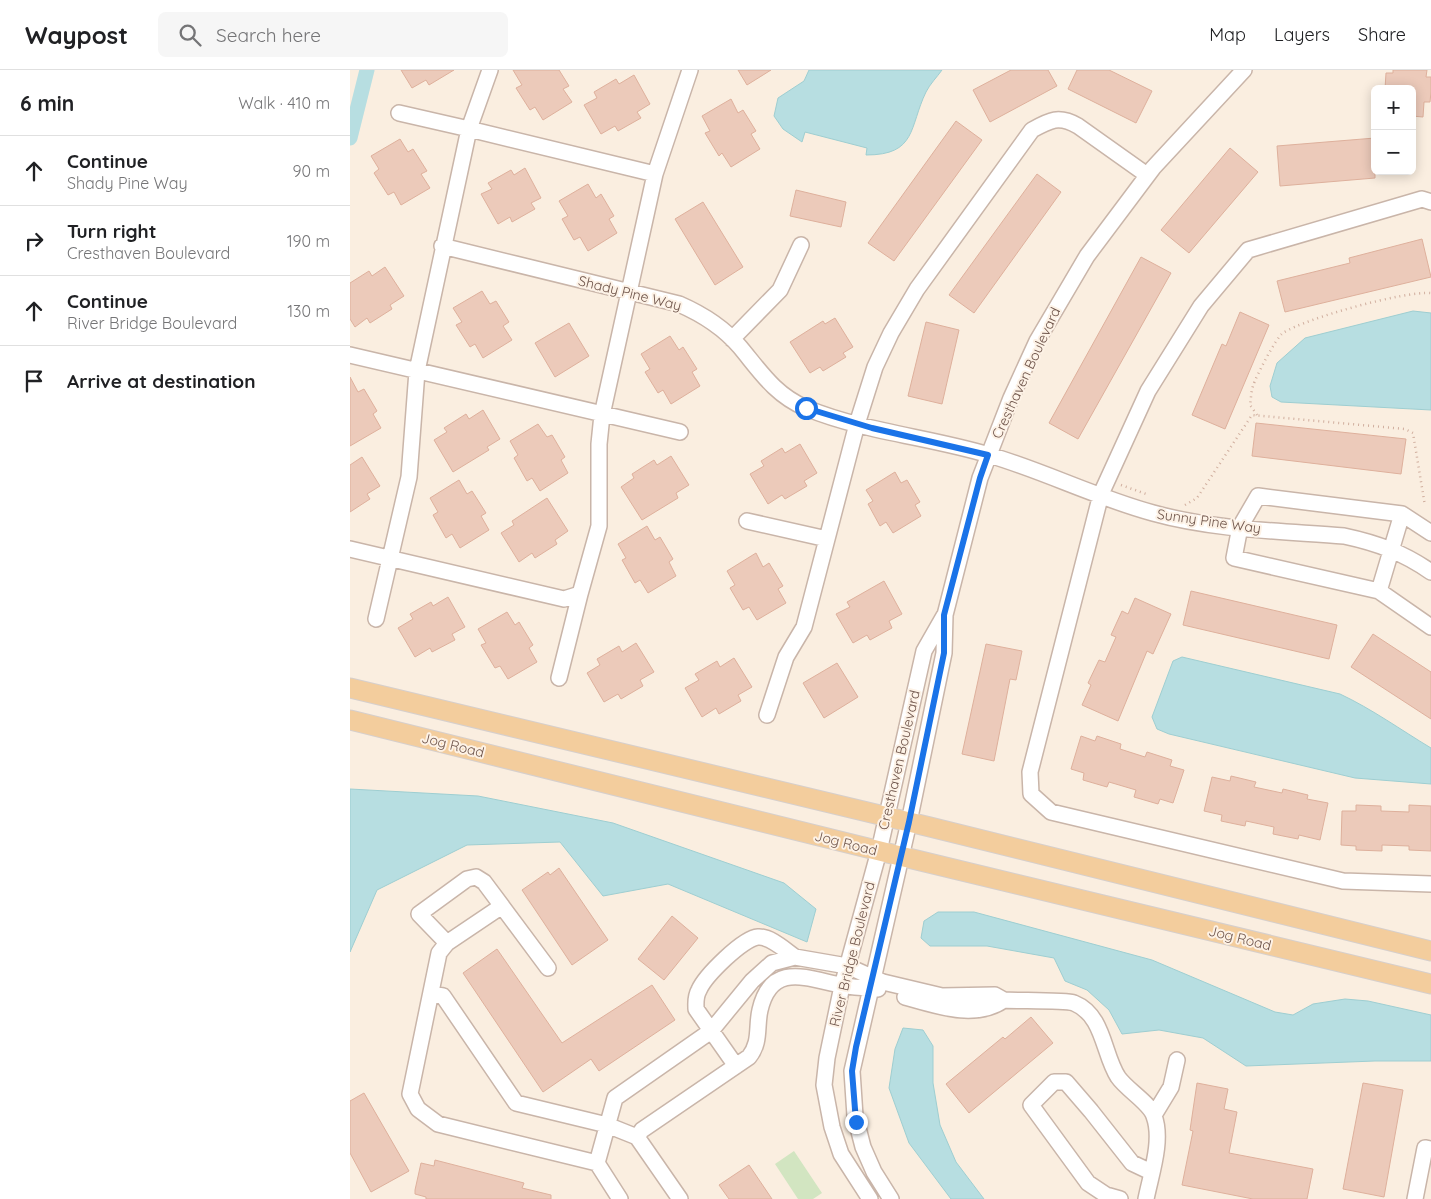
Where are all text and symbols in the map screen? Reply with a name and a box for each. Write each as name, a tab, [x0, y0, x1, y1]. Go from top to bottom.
search box	[158, 12, 508, 57]
text: Waypost	[25, 20, 128, 50]
icon: search	[176, 21, 204, 49]
text: Search here	[216, 23, 321, 47]
text: Map	[1209, 23, 1246, 46]
text: Layers	[1274, 23, 1330, 46]
text: Share	[1358, 23, 1406, 46]
map controls	[1371, 85, 1416, 175]
button: +	[1371, 85, 1416, 130]
text: 6 min	[20, 90, 74, 116]
text: Walk · 410 m	[238, 93, 330, 113]
button: −	[1371, 130, 1416, 175]
text: Continue	[67, 149, 148, 173]
icon: ahead	[20, 157, 48, 185]
text: 90 m	[293, 161, 330, 181]
text: Shady Pine Way	[67, 173, 188, 193]
text: Turn right	[67, 219, 156, 243]
icon: right	[20, 227, 48, 255]
text: 190 m	[287, 231, 330, 251]
text: Cresthaven Boulevard	[67, 243, 230, 263]
street label: Shady Pine Way	[577, 271, 683, 315]
text: Continue	[67, 289, 148, 313]
icon: ahead	[20, 297, 48, 325]
text: 130 m	[287, 301, 330, 321]
street label: Cresthaven Boulevard	[988, 305, 1064, 441]
text: River Bridge Boulevard	[67, 313, 237, 333]
icon: arrive	[20, 367, 48, 395]
text: Arrive at destination	[67, 369, 256, 393]
route start	[795, 397, 818, 420]
street label: Sunny Pine Way	[1156, 505, 1262, 537]
street label: Cresthaven Boulevard	[874, 688, 924, 832]
street label: Jog Road	[420, 729, 486, 761]
street label: Jog Road	[813, 827, 879, 859]
street label: River Bridge Boulevard	[825, 880, 879, 1028]
street label: Jog Road	[1207, 922, 1273, 954]
route end	[845, 1111, 868, 1134]

